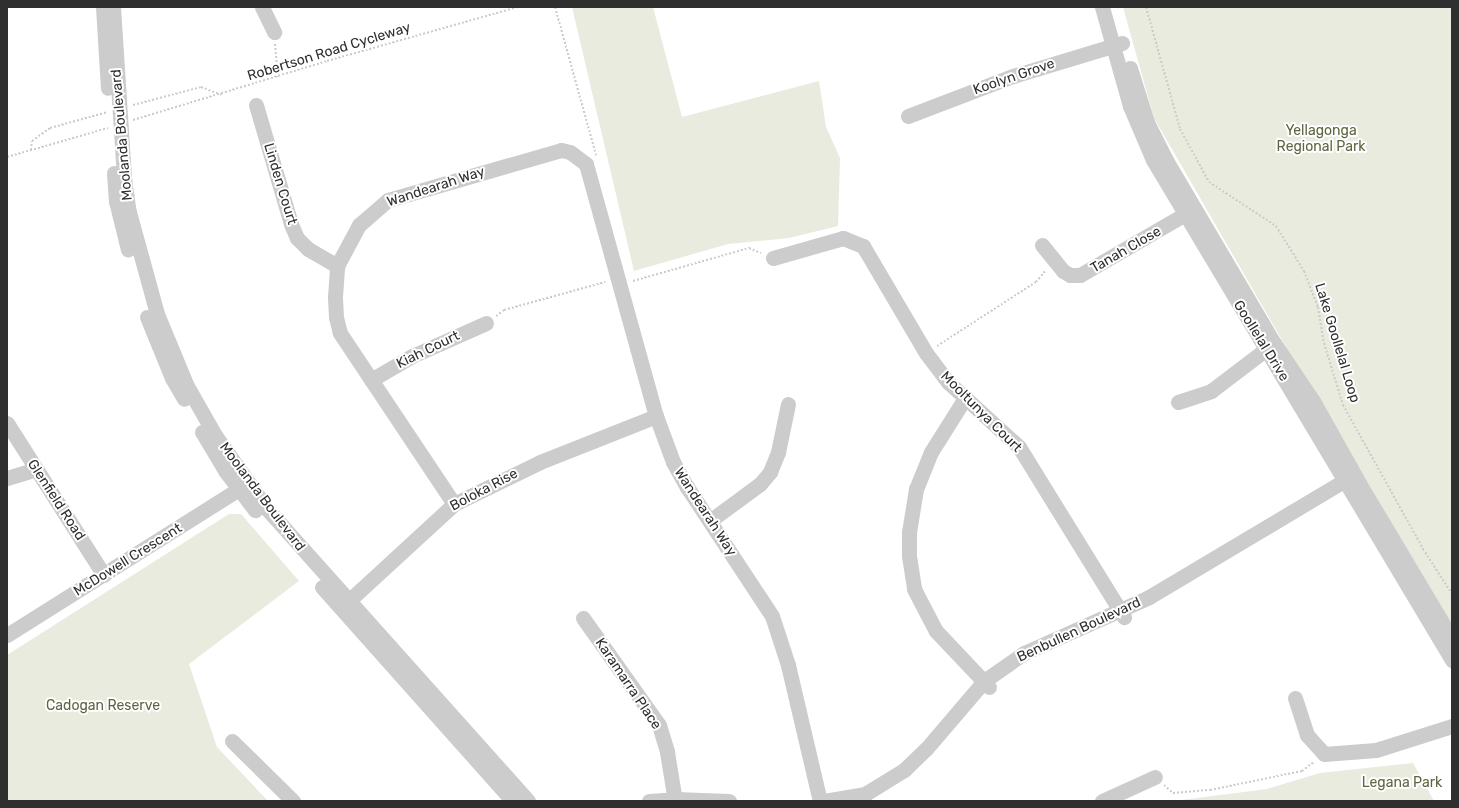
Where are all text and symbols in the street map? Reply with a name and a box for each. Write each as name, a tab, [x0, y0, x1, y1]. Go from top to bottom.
street label: Robertson Road Cycleway	[245, 19, 413, 85]
street label: Koolyn Grove	[971, 55, 1057, 99]
street label: Moolanda Boulevard	[108, 69, 136, 201]
park label: Yellagonga Regional Park	[1277, 123, 1365, 156]
street label: Linden Court	[260, 141, 300, 227]
street label: Wandearah Way	[385, 163, 487, 211]
street label: Tanah Close	[1088, 223, 1164, 277]
street label: Lake Goollelal Loop	[1311, 281, 1363, 405]
street label: Goollelal Drive	[1230, 298, 1292, 384]
street label: Kiah Court	[394, 328, 462, 372]
street label: Mooltunya Court	[937, 368, 1025, 456]
street label: Moolanda Boulevard	[216, 439, 308, 555]
street label: Glenfield Road	[24, 456, 88, 544]
street label: Boloka Rise	[447, 465, 521, 515]
street label: Wandearah Way	[670, 465, 740, 559]
street label: McDowell Crescent	[71, 520, 185, 600]
street label: Benbullen Boulevard	[1014, 594, 1144, 666]
street label: Karamarra Place	[591, 635, 665, 733]
park label: Cadogan Reserve	[46, 698, 160, 714]
park label: Legana Park	[1362, 775, 1442, 791]

